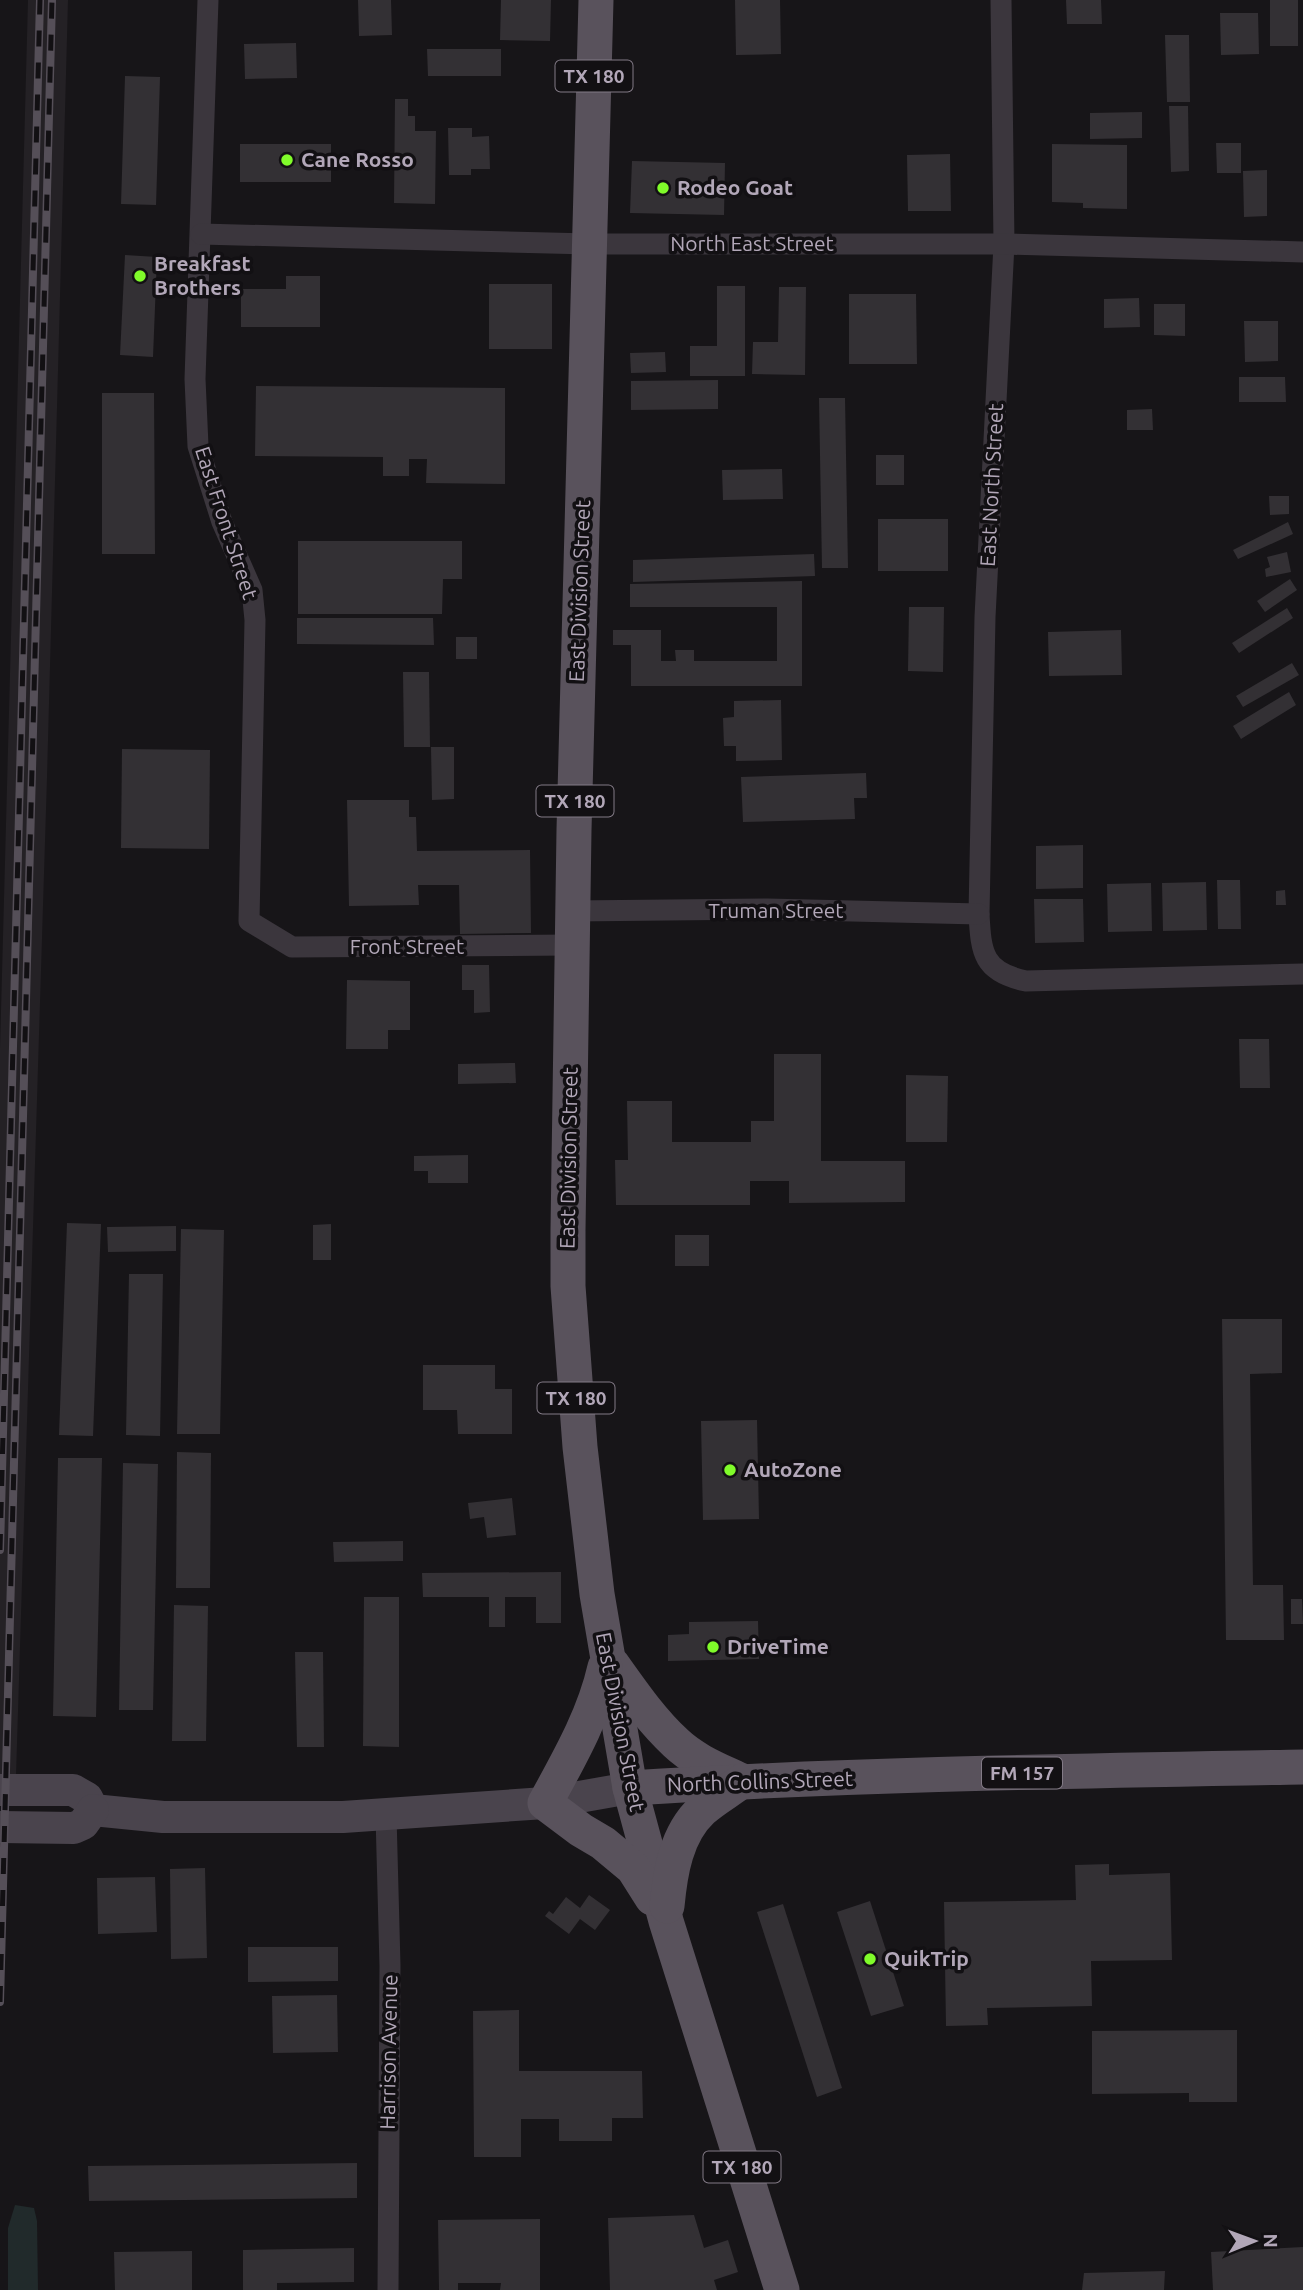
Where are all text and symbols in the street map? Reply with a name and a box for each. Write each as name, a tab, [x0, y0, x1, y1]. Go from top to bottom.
road number: TX 180	[556, 60, 632, 92]
place label: Cane Rosso	[301, 147, 414, 171]
marker: Cane Rosso	[279, 152, 295, 168]
place label: Rodeo Goat	[677, 175, 793, 199]
marker: Rodeo Goat	[655, 180, 671, 196]
street label: North East Street	[670, 231, 834, 255]
place label: Breakfast Brothers	[154, 251, 251, 299]
marker: Breakfast Brothers	[132, 268, 148, 284]
street label: East North Street	[975, 403, 1007, 567]
street label: East Front Street	[191, 443, 263, 602]
street label: East Division Street	[564, 500, 594, 682]
road number: TX 180	[536, 786, 614, 816]
street label: Truman Street	[708, 898, 844, 922]
street label: Front Street	[350, 934, 464, 958]
street label: East Division Street	[554, 1067, 582, 1249]
road number: TX 180	[538, 1382, 614, 1414]
place label: AutoZone	[744, 1457, 842, 1481]
marker: AutoZone	[722, 1462, 738, 1478]
street label: East Division Street	[592, 1630, 650, 1813]
place label: DriveTime	[727, 1634, 829, 1658]
marker: DriveTime	[705, 1639, 721, 1655]
road number: FM 157	[982, 1758, 1062, 1788]
street label: North Collins Street	[667, 1766, 853, 1796]
place label: QuikTrip	[884, 1946, 969, 1970]
marker: QuikTrip	[862, 1951, 878, 1967]
street label: Harrison Avenue	[375, 1974, 401, 2130]
road number: TX 180	[704, 2152, 780, 2182]
north arrow	[1219, 2206, 1289, 2276]
text: N	[1260, 2233, 1282, 2248]

